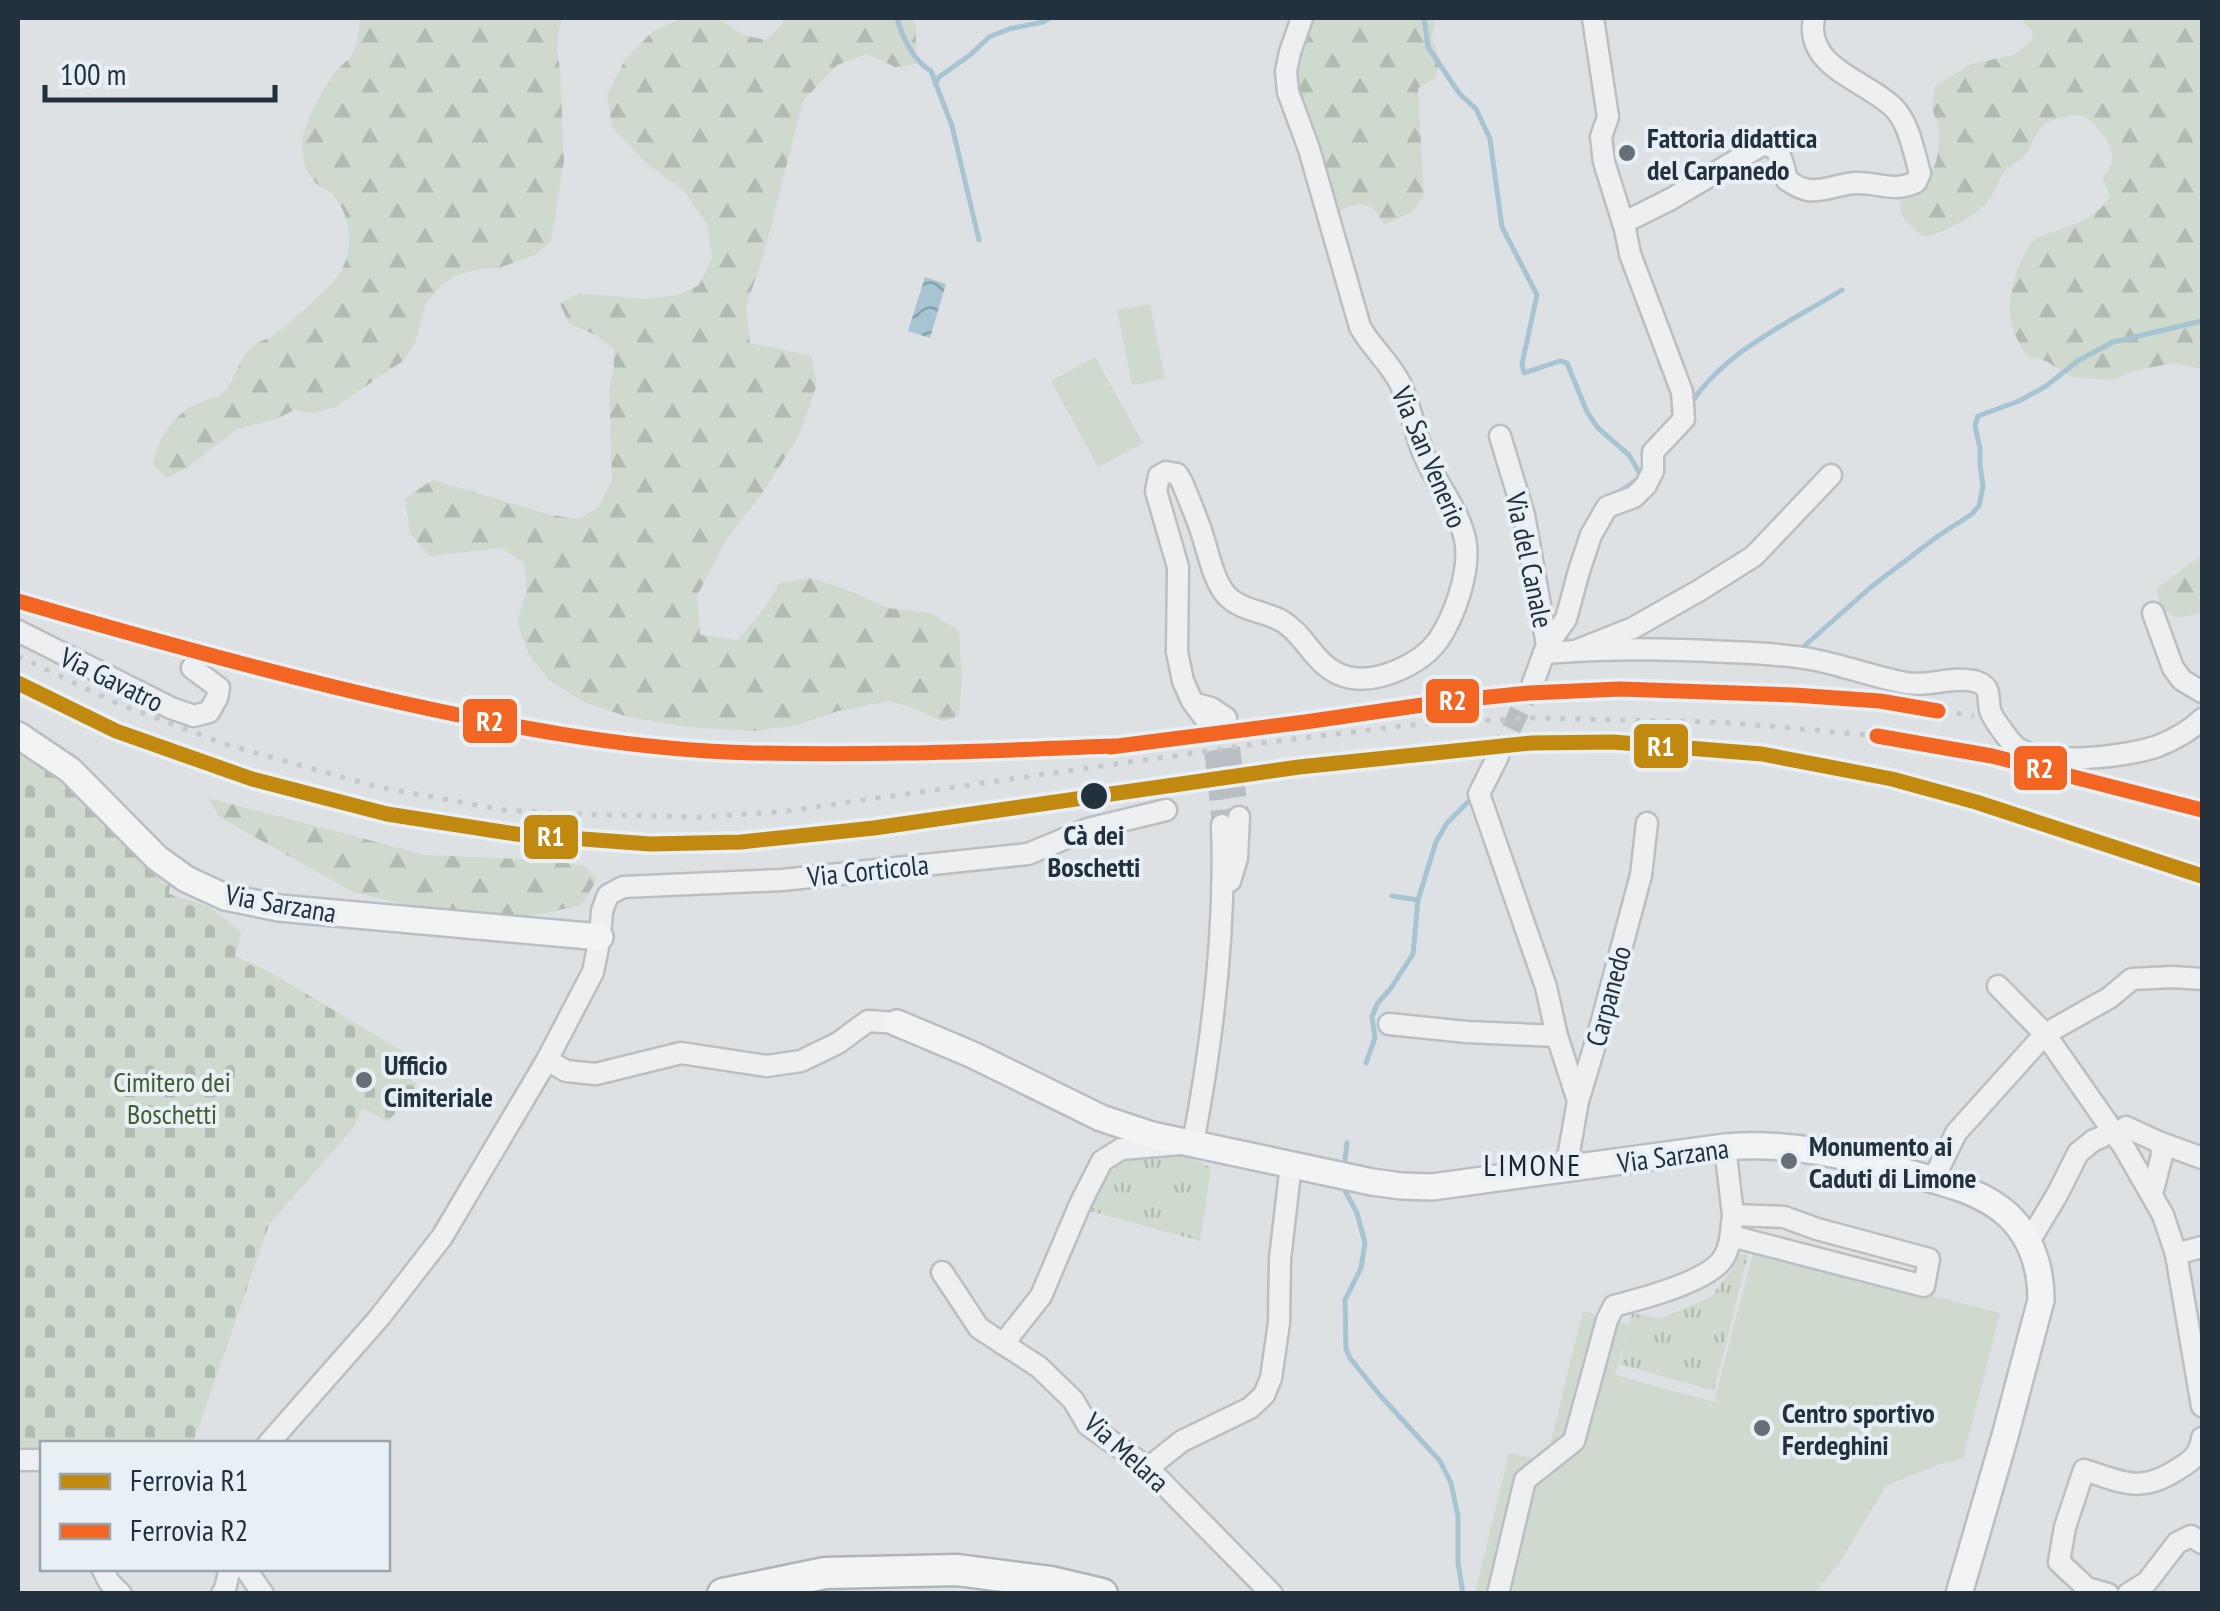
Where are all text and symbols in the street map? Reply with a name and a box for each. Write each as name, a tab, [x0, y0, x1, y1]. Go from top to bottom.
scale bar	[45, 40, 275, 102]
text: 100 m	[60, 54, 126, 93]
place label: Fattoria didattica del Carpanedo	[1647, 119, 1817, 188]
marker: Fattoria didattica del Carpanedo	[1616, 142, 1638, 164]
street label: Via San Venerio	[1383, 380, 1476, 533]
street label: Via del Canale	[1497, 488, 1562, 631]
street label: Via Gavatro	[53, 638, 170, 720]
line badge: R2	[1424, 677, 1481, 725]
text: R2	[1439, 681, 1467, 718]
line badge: R2	[461, 697, 519, 745]
text: R2	[476, 702, 504, 739]
line badge: R1	[1632, 722, 1690, 770]
text: R1	[1647, 727, 1675, 764]
line badge: R2	[2012, 744, 2069, 792]
text: R2	[2026, 749, 2054, 786]
marker: Cà dei Boschetti	[1078, 780, 1110, 812]
line badge: R1	[522, 813, 580, 861]
place label: Cà dei Boschetti	[1048, 816, 1140, 885]
text: R1	[537, 817, 565, 854]
street label: Via Corticola	[805, 845, 930, 895]
street label: Via Sarzana	[222, 875, 339, 931]
street label: Carpanedo	[1577, 942, 1639, 1050]
place label: Ufficio Cimiteriale	[384, 1046, 493, 1115]
park label: Cimitero dei Boschetti	[113, 1063, 231, 1132]
marker: Ufficio Cimiteriale	[353, 1069, 375, 1091]
place label: Monumento ai Caduti di Limone	[1809, 1127, 1977, 1196]
street label: Via Sarzana	[1614, 1129, 1731, 1181]
district label: LIMONE	[1483, 1145, 1583, 1184]
marker: Monumento ai Caduti di Limone	[1778, 1150, 1800, 1172]
place label: Centro sportivo Ferdeghini	[1782, 1394, 1935, 1463]
street label: Via Melara	[1076, 1403, 1177, 1500]
marker: Centro sportivo Ferdeghini	[1751, 1417, 1773, 1439]
legend	[40, 1441, 390, 1571]
text: Ferrovia R1	[130, 1460, 248, 1499]
text: Ferrovia R2	[130, 1510, 248, 1549]

